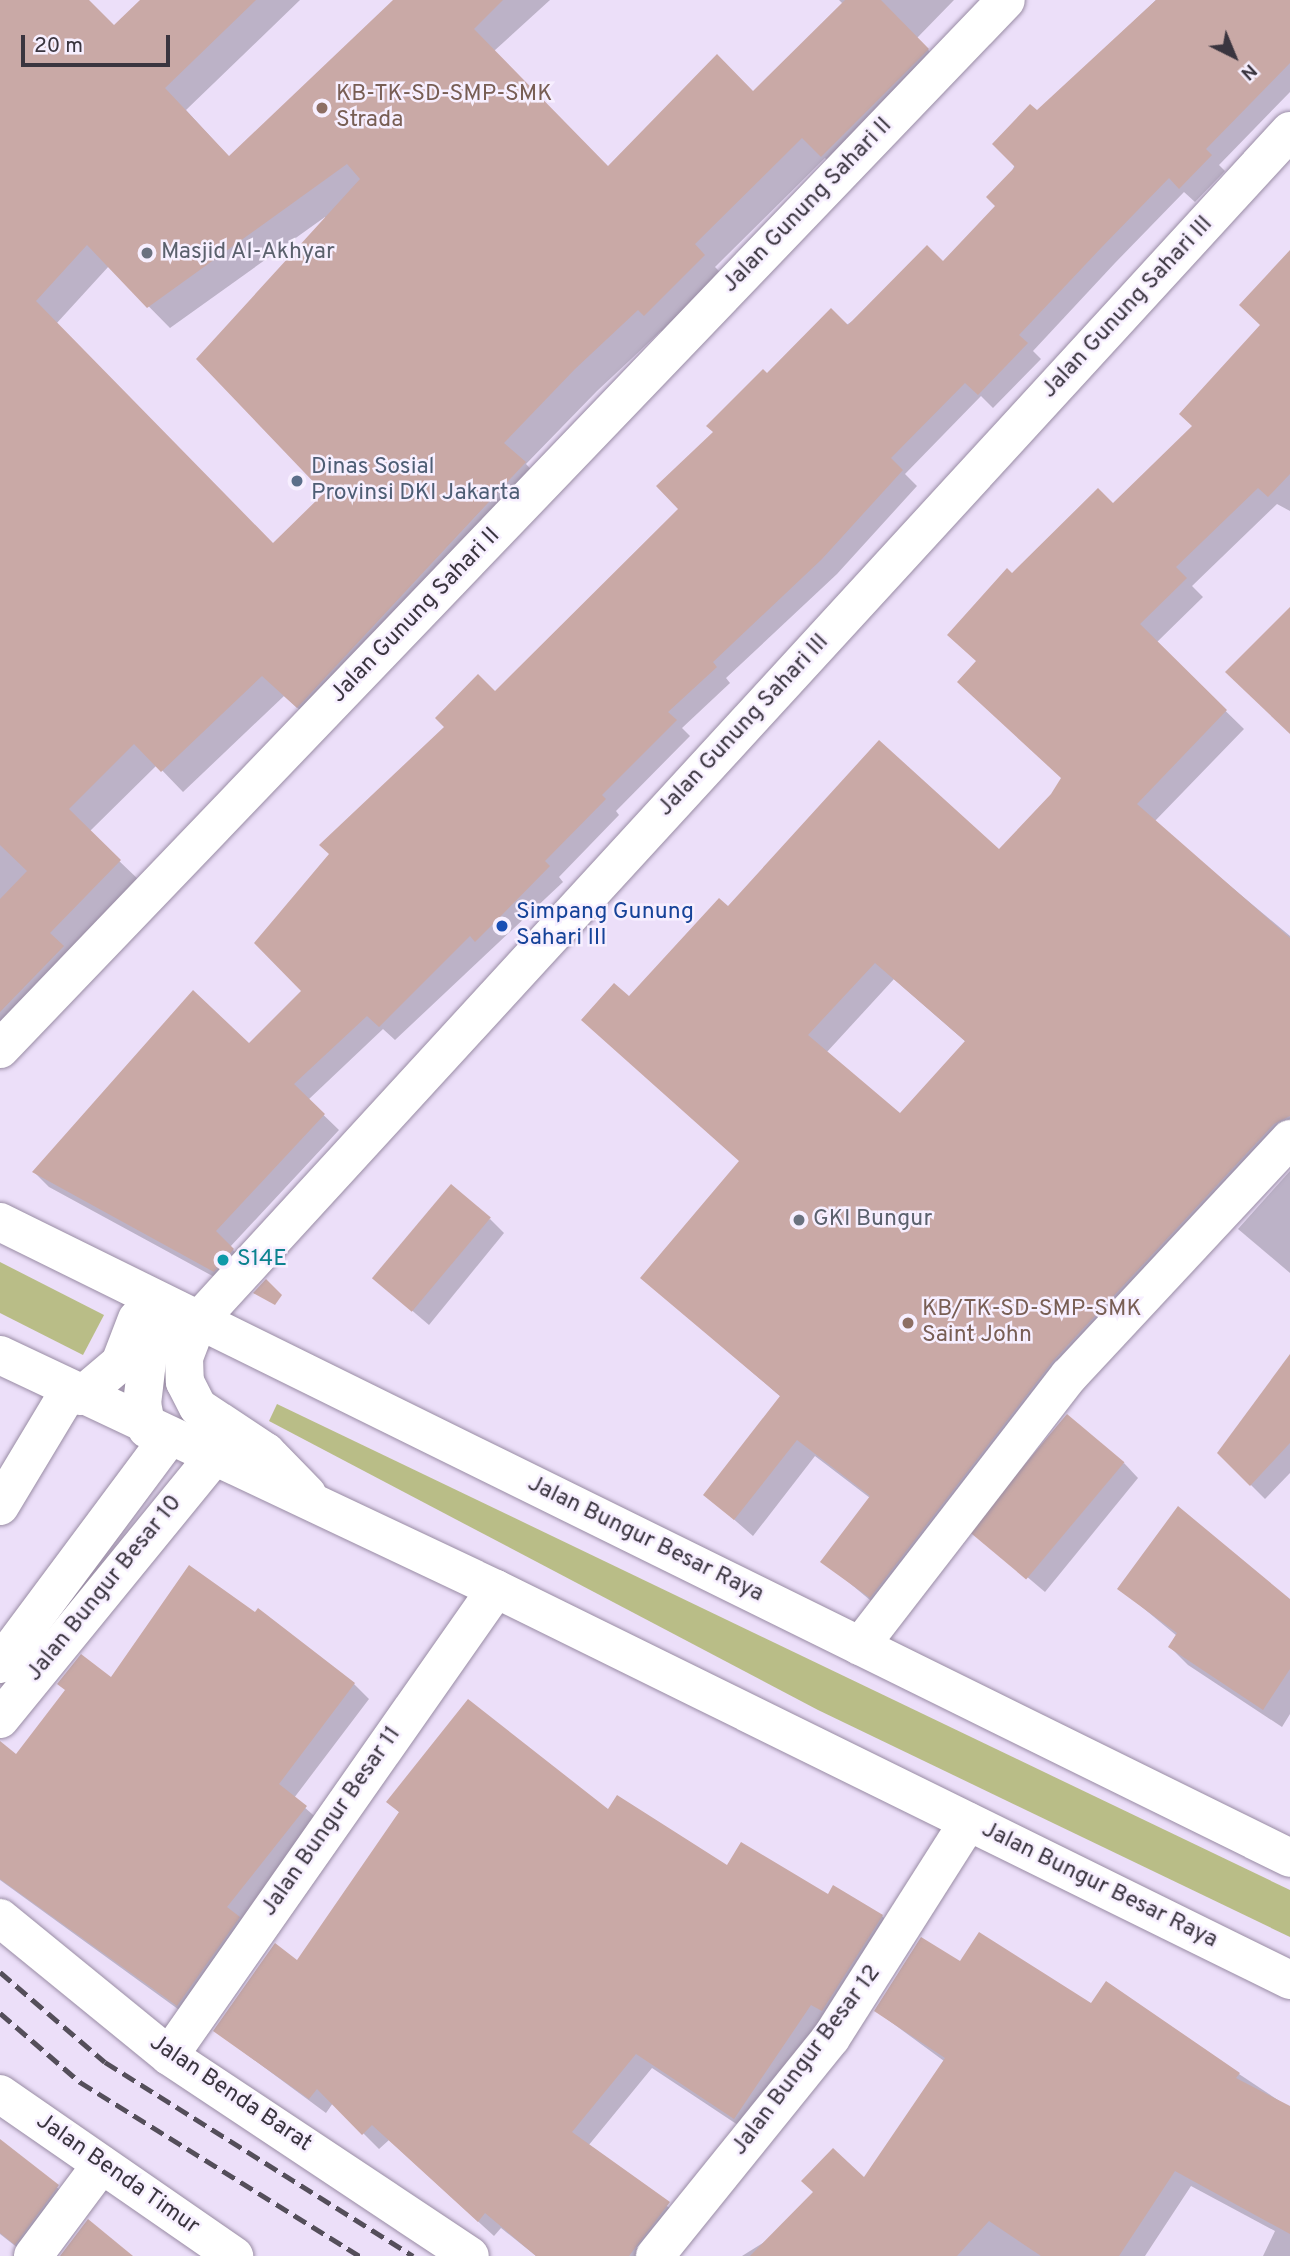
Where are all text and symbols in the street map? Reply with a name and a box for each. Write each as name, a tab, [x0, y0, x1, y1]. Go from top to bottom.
scale bar	[24, 21, 173, 65]
north arrow	[1199, 21, 1269, 91]
text: 20 m	[34, 33, 83, 60]
text: N	[1235, 58, 1261, 85]
place label: KB-TK-SD-SMP-SMK Strada	[336, 81, 552, 135]
marker: KB-TK-SD-SMP-SMK Strada	[314, 100, 330, 116]
street label: Jalan Gunung Sahari II	[717, 113, 899, 299]
street label: Jalan Gunung Sahari III	[1036, 211, 1220, 405]
place label: Masjid Al-Akhyar	[161, 239, 336, 267]
marker: Masjid Al-Akhyar	[139, 245, 155, 261]
place label: Dinas Sosial Provinsi DKI Jakarta	[311, 454, 520, 508]
marker: Dinas Sosial Provinsi DKI Jakarta	[289, 473, 305, 489]
street label: Jalan Gunung Sahari II	[325, 523, 507, 709]
street label: Jalan Gunung Sahari III	[652, 629, 836, 823]
place label: Simpang Gunung Sahari III	[516, 899, 694, 953]
marker: Simpang Gunung Sahari III	[494, 918, 510, 934]
place label: GKI Bungur	[813, 1206, 932, 1234]
marker: GKI Bungur	[791, 1212, 807, 1228]
place label: S14E	[237, 1246, 287, 1274]
marker: S14E	[215, 1252, 231, 1268]
place label: KB/TK-SD-SMP-SMK Saint John	[922, 1296, 1142, 1350]
marker: KB/TK-SD-SMP-SMK Saint John	[900, 1315, 916, 1331]
street label: Jalan Bungur Besar Raya	[523, 1471, 767, 1609]
street label: Jalan Bungur Besar 10	[21, 1490, 189, 1688]
street label: Jalan Bungur Besar 11	[256, 1722, 408, 1922]
street label: Jalan Bungur Besar Raya	[977, 1817, 1221, 1955]
street label: Jalan Bungur Besar 12	[727, 1961, 887, 2161]
street label: Jalan Benda Barat	[144, 2030, 316, 2158]
street label: Jalan Benda Timur	[30, 2108, 204, 2242]

